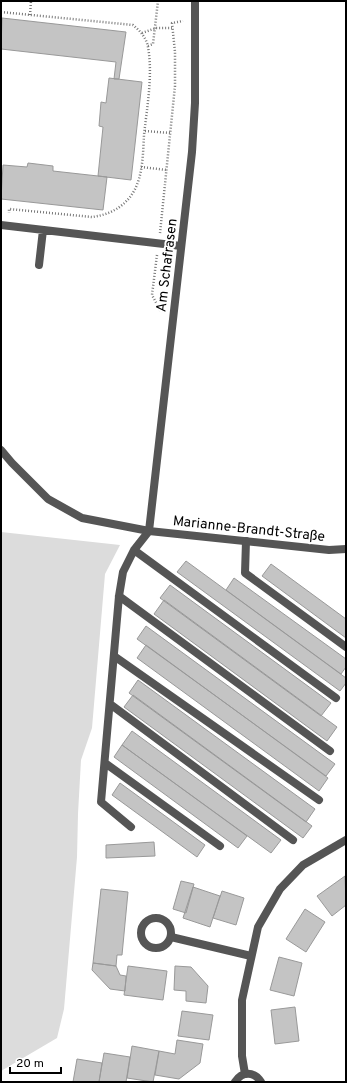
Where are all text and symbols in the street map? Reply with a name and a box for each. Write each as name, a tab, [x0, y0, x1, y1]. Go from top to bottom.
street label: Am Schafrasen	[153, 217, 182, 313]
street label: Marianne-Brandt-Straße	[172, 513, 326, 546]
scale bar	[10, 1049, 61, 1075]
text: 20 m	[16, 1056, 44, 1072]

